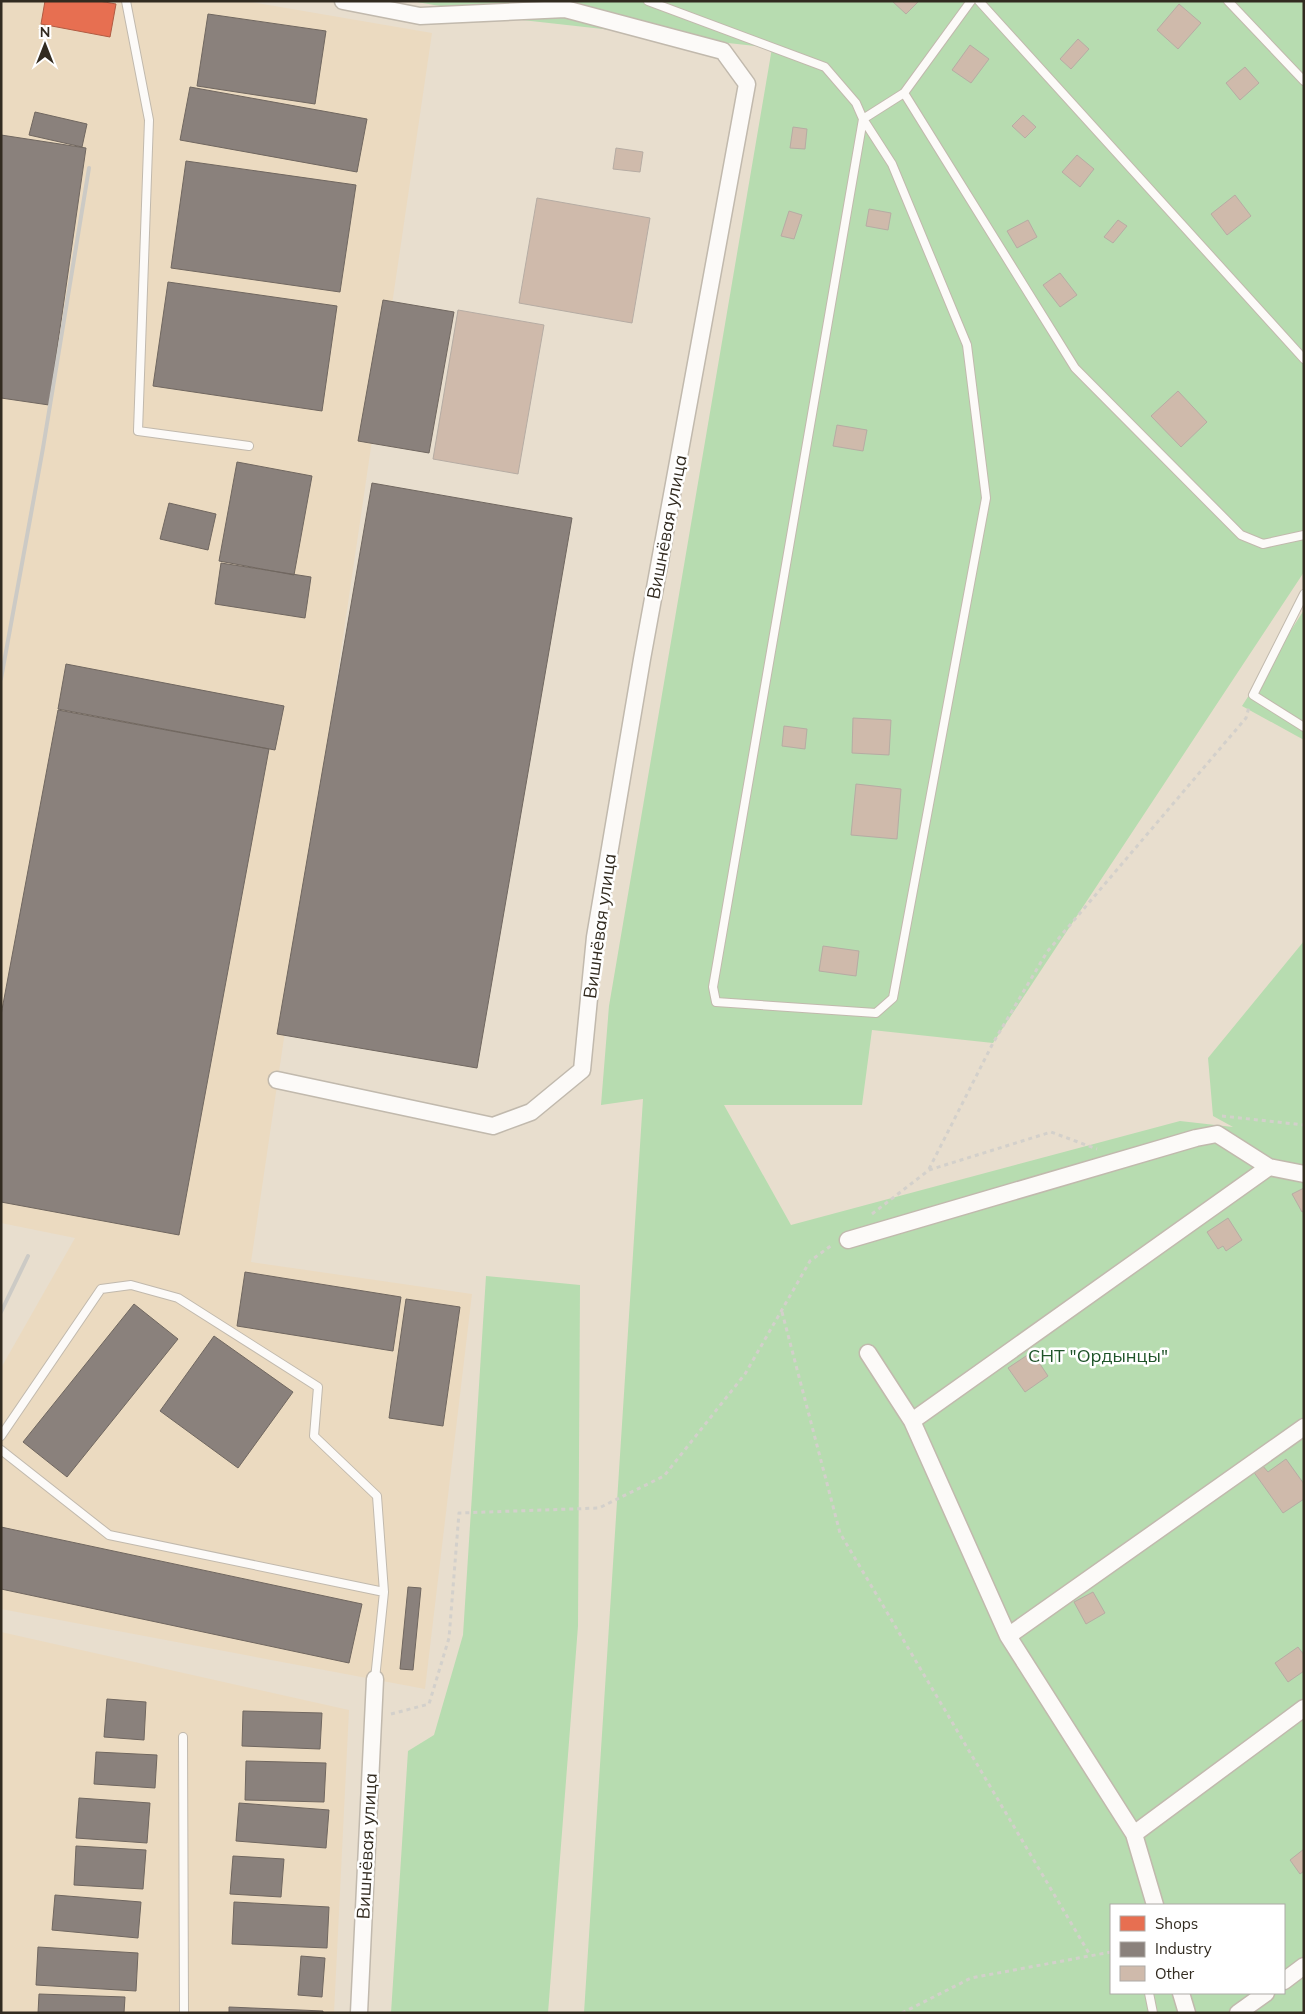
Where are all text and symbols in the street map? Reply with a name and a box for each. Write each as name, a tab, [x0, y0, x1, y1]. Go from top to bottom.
north arrow	[20, 20, 70, 70]
text: N	[40, 23, 50, 41]
street label: Вишнёвая улица	[641, 453, 692, 601]
street label: Вишнёвая улица	[578, 852, 621, 1000]
park label: СНТ "Ордынцы"	[1028, 1344, 1168, 1367]
street label: Вишнёвая улица	[351, 1772, 382, 1920]
legend	[1110, 1904, 1285, 1994]
text: Shops	[1155, 1914, 1198, 1933]
text: Industry	[1155, 1939, 1212, 1958]
text: Other	[1155, 1964, 1195, 1983]

